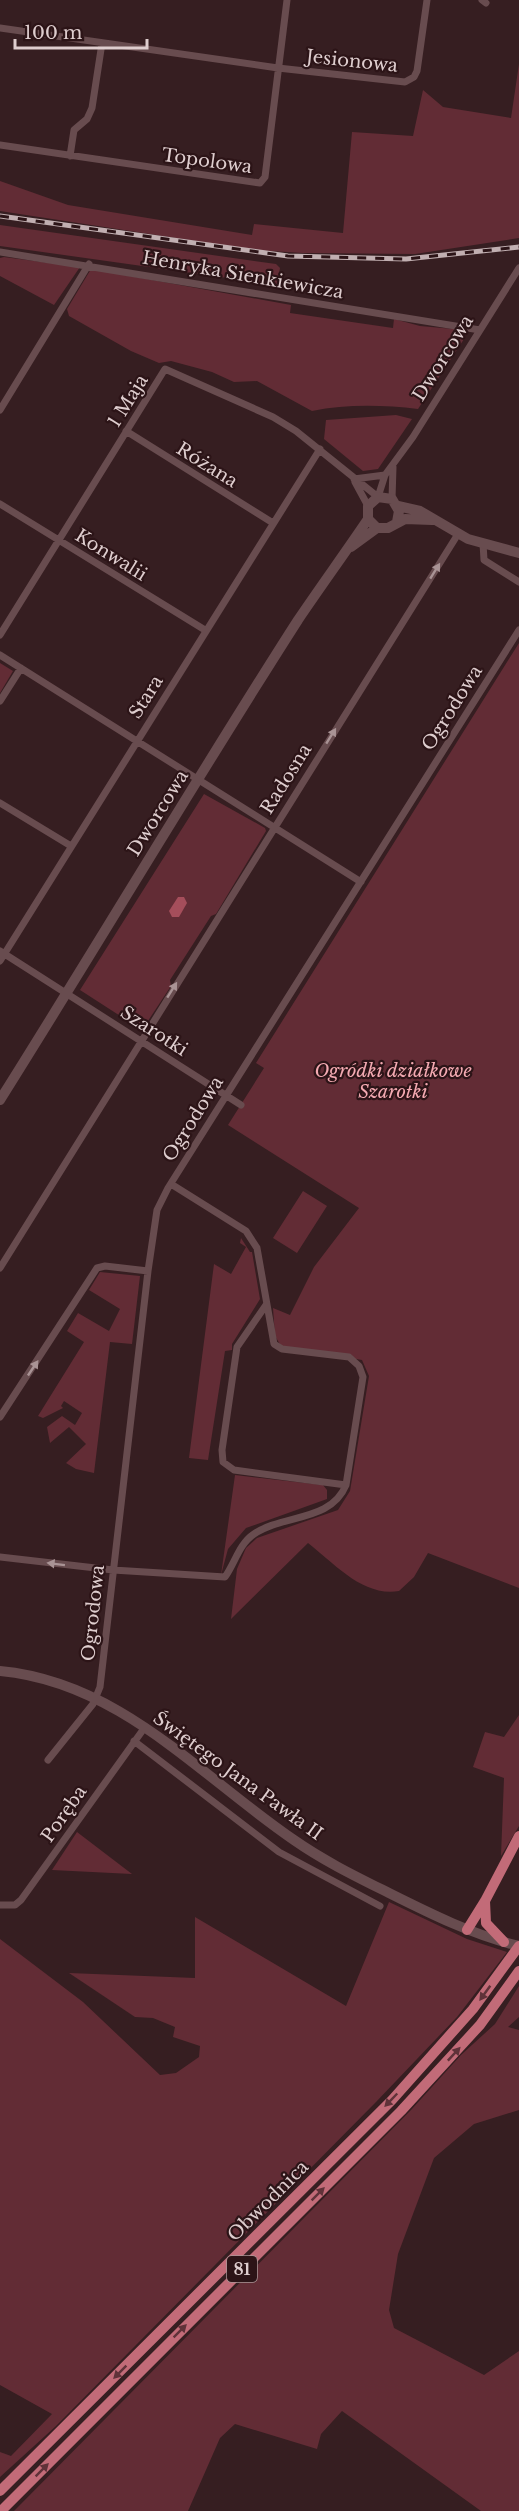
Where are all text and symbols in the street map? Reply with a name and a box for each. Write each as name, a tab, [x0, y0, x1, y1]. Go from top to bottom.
scale bar	[15, 12, 147, 50]
text: 100 m	[24, 22, 82, 44]
street label: Jesionowa	[303, 45, 399, 77]
street label: Topolowa	[161, 144, 253, 178]
street label: Henryka Sienkiewicza	[141, 246, 345, 304]
street label: Dworcowa	[408, 311, 478, 405]
street label: 1 Maja	[103, 370, 153, 432]
street label: Różana	[172, 438, 242, 492]
street label: Konwalii	[71, 524, 151, 586]
one-way arrow	[429, 563, 440, 579]
street label: Ogrodowa	[417, 661, 487, 755]
street label: Stara	[124, 671, 168, 723]
one-way arrow	[325, 728, 336, 744]
street label: Radosna	[256, 740, 316, 818]
street label: Dworcowa	[123, 766, 193, 860]
one-way arrow	[166, 982, 177, 998]
street label: Szarotki	[116, 1001, 192, 1061]
park label: Ogródki działkowe Szarotki	[314, 1060, 472, 1103]
street label: Ogrodowa	[158, 1072, 228, 1166]
one-way arrow	[27, 1361, 39, 1377]
one-way arrow	[47, 1559, 66, 1568]
street label: Ogrodowa	[77, 1564, 109, 1662]
street label: Świętego Jana Pawła II	[149, 1706, 328, 1845]
street label: Poręba	[37, 1781, 91, 1847]
one-way arrow	[479, 1985, 491, 2001]
one-way arrow	[447, 2047, 460, 2062]
one-way arrow	[385, 2093, 399, 2107]
street label: Obwodnica	[223, 2156, 313, 2246]
one-way arrow	[311, 2186, 325, 2201]
road number: 81	[227, 2256, 257, 2282]
one-way arrow	[173, 2324, 187, 2339]
one-way arrow	[113, 2364, 127, 2378]
one-way arrow	[35, 2463, 49, 2477]

